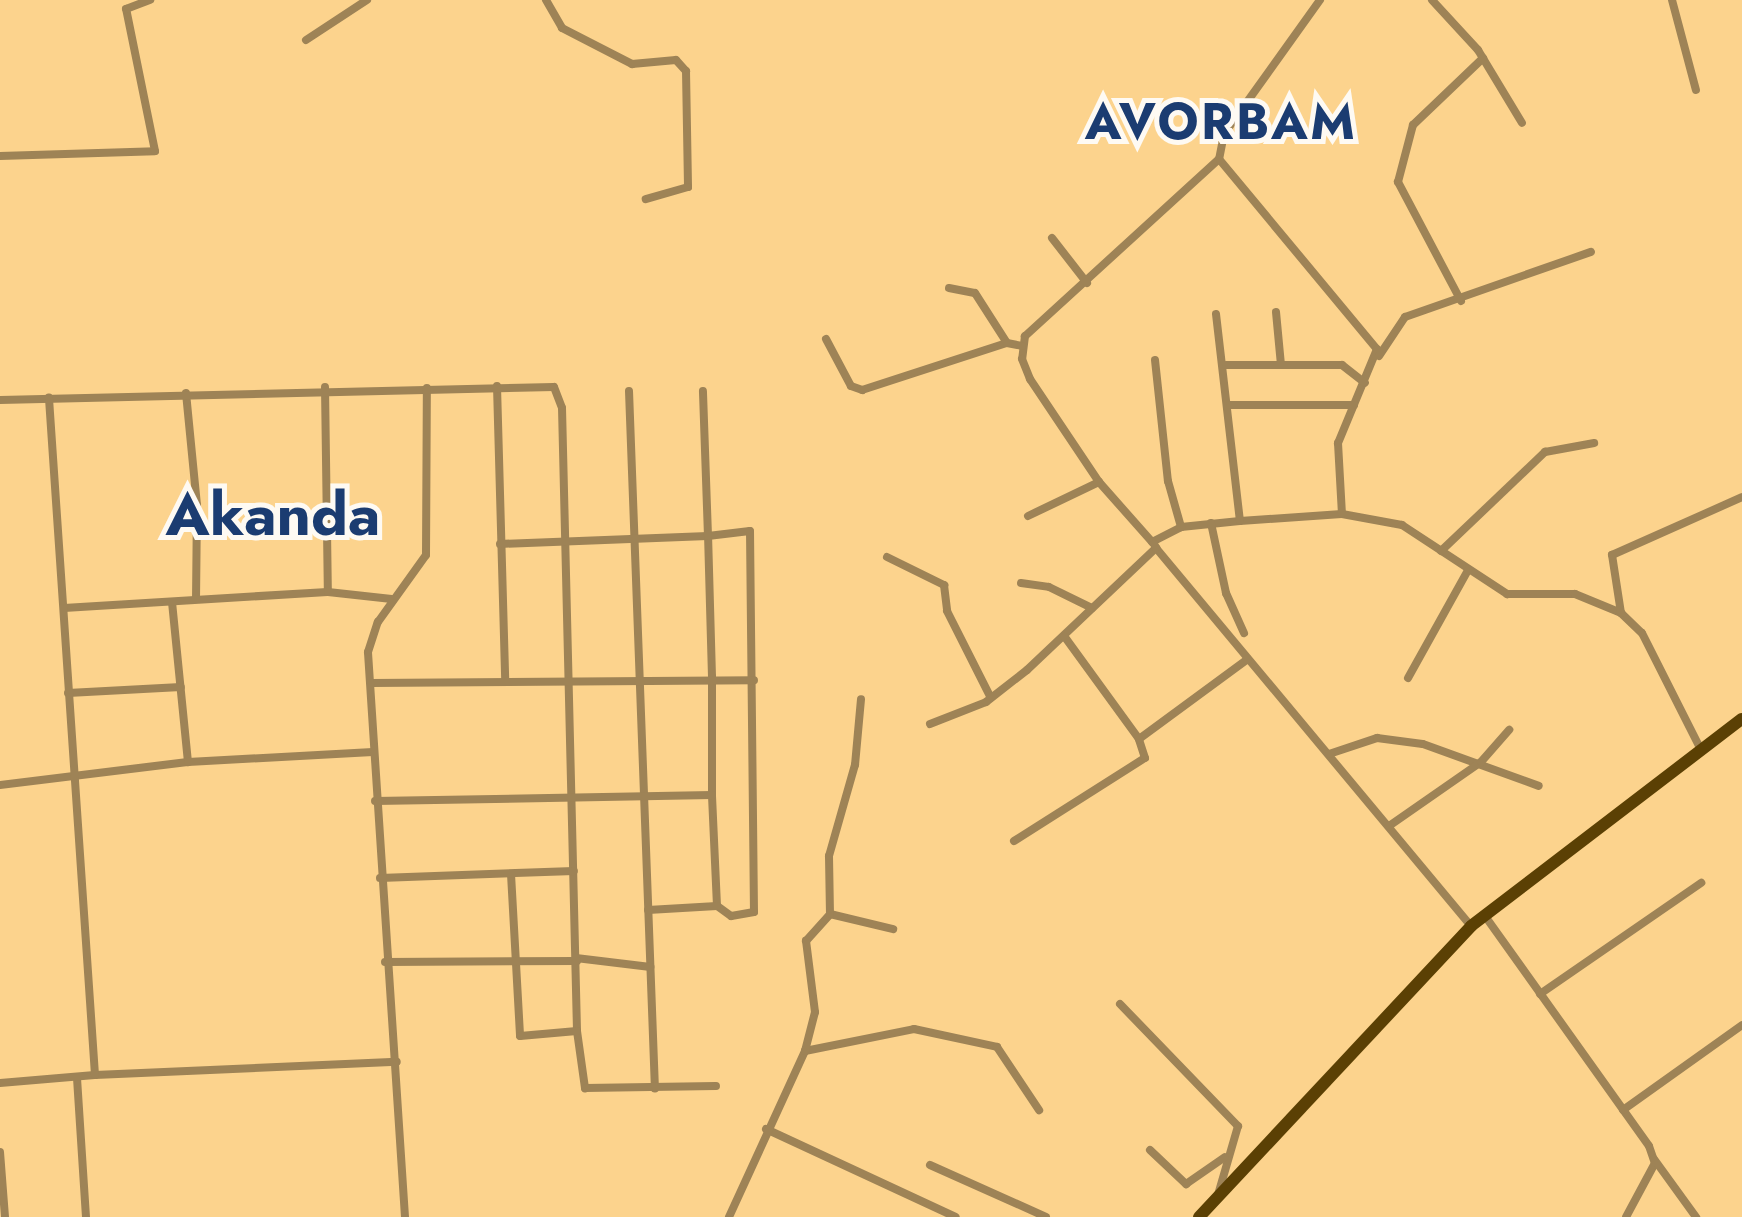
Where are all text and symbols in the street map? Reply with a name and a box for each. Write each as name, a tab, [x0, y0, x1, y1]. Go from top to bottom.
district label: AVORBAM	[1085, 92, 1357, 152]
district label: Akanda	[166, 478, 380, 550]

